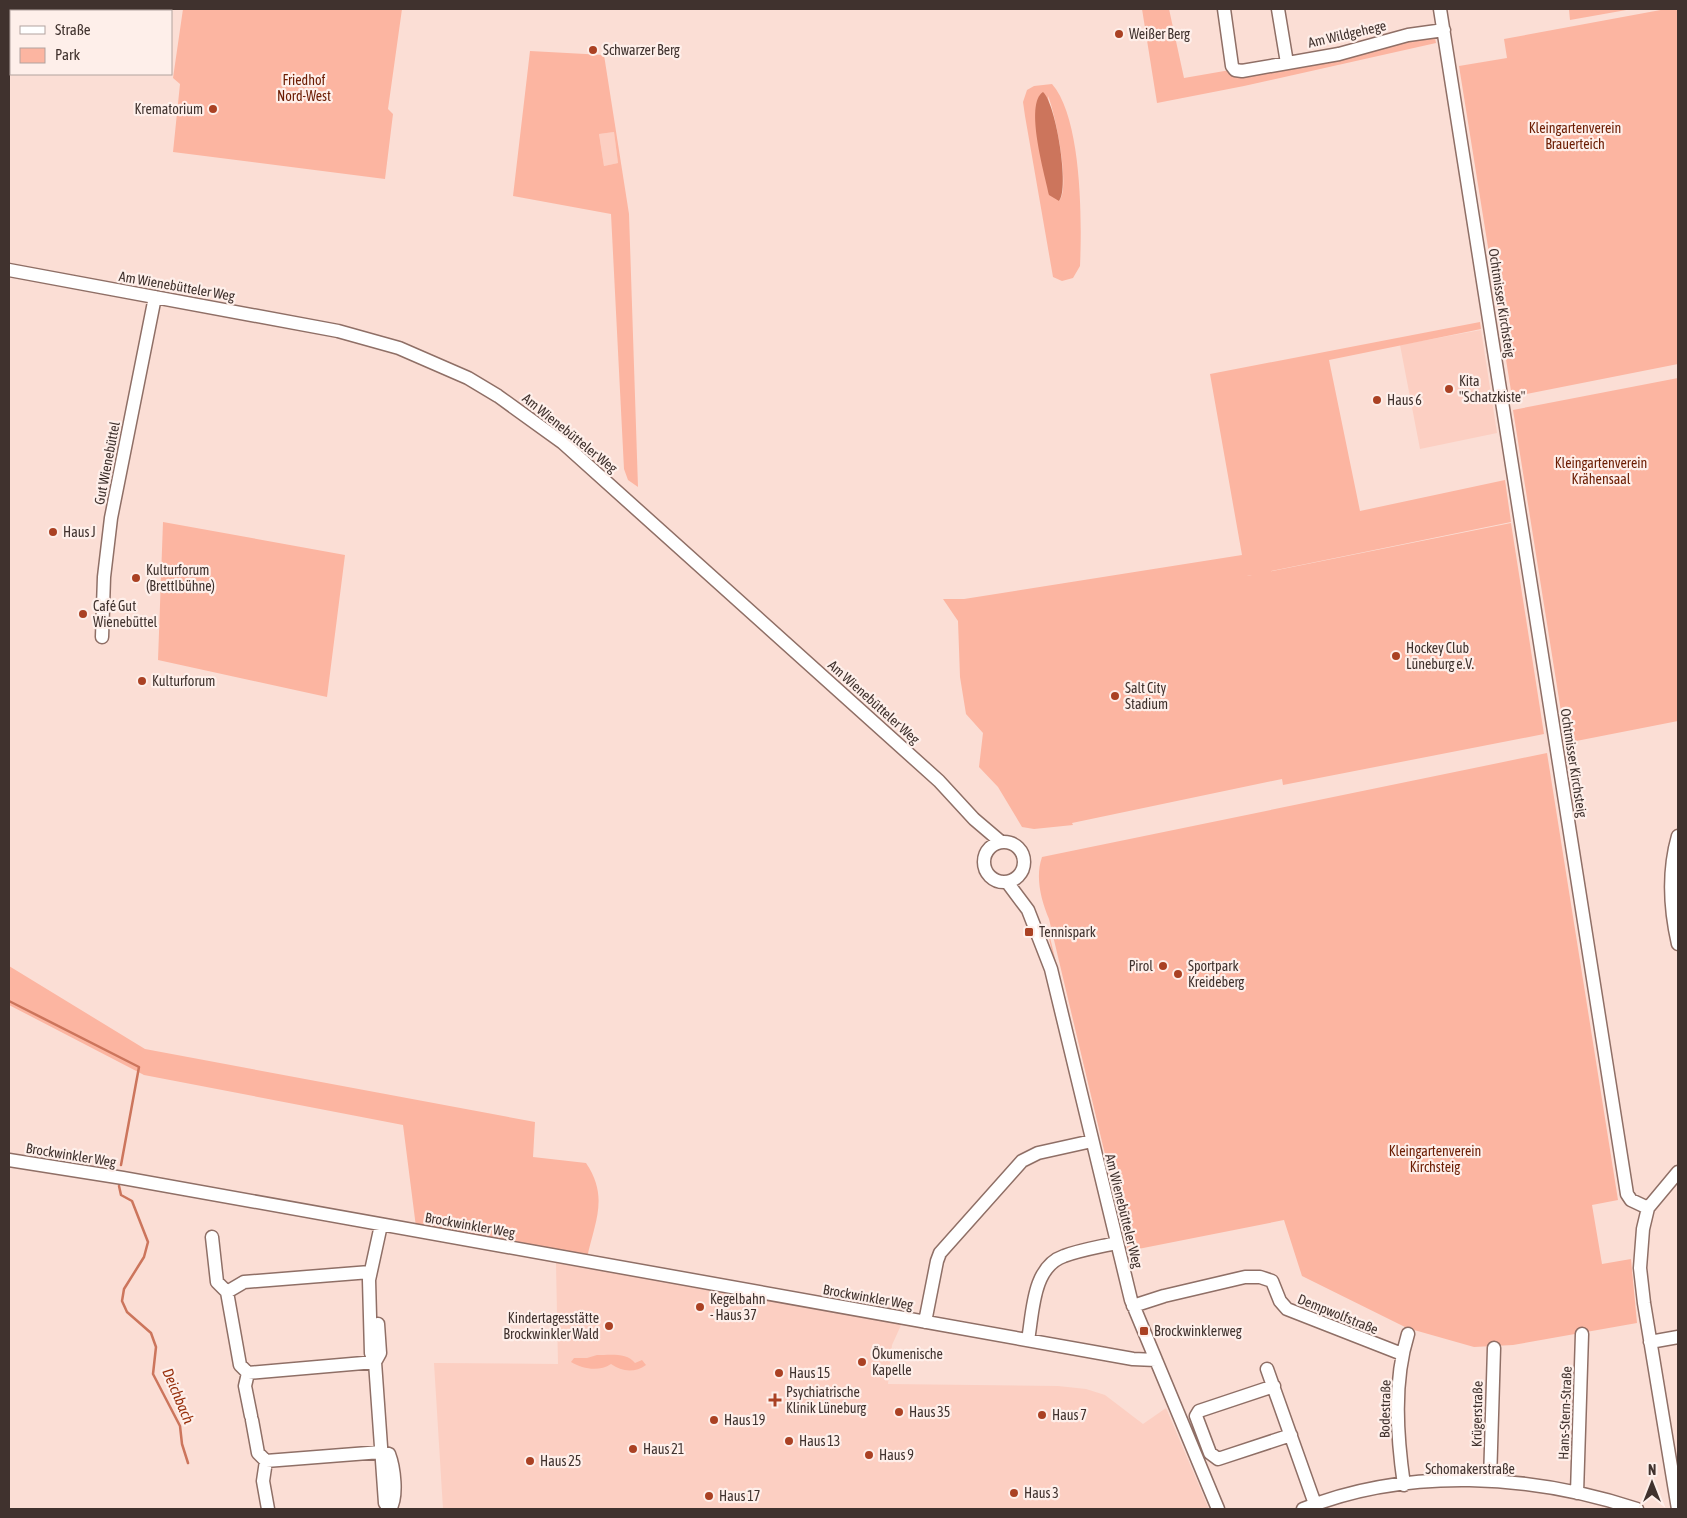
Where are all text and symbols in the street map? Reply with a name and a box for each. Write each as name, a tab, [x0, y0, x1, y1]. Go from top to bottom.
legend	[10, 10, 172, 75]
street label: Am Wildgehege	[1306, 17, 1388, 51]
text: Straße	[55, 21, 91, 38]
place label: Weißer Berg	[1129, 26, 1190, 42]
marker: Weißer Berg	[1113, 28, 1125, 40]
place label: Schwarzer Berg	[603, 42, 680, 58]
marker: Schwarzer Berg	[587, 44, 599, 56]
text: Park	[55, 46, 80, 63]
park label: Friedhof Nord-West	[277, 72, 331, 104]
place label: Krematorium	[134, 101, 203, 117]
marker: Krematorium	[207, 103, 219, 115]
park label: Kleingartenverein Brauerteich	[1529, 120, 1621, 152]
street label: Ochtmisser Kirchsteig	[1485, 247, 1519, 359]
street label: Am Wienebütteler Weg	[118, 268, 236, 304]
place label: Kita "Schatzkiste"	[1459, 373, 1526, 405]
marker: Kita "Schatzkiste"	[1443, 383, 1455, 395]
street label: Am Wienebütteler Weg	[519, 390, 621, 476]
place label: Haus 6	[1387, 392, 1422, 408]
marker: Haus 6	[1371, 394, 1383, 406]
street label: Gut Wienebüttel	[91, 420, 123, 506]
park label: Kleingartenverein Krähensaal	[1555, 455, 1647, 487]
place label: Haus J	[63, 524, 96, 540]
marker: Haus J	[47, 526, 59, 538]
place label: Kulturforum (Brettlbühne)	[146, 562, 215, 594]
marker: Kulturforum (Brettlbühne)	[130, 572, 142, 584]
place label: Café Gut Wienebüttel	[93, 598, 158, 630]
marker: Café Gut Wienebüttel	[77, 608, 89, 620]
place label: Hockey Club Lüneburg e.V.	[1406, 640, 1474, 672]
marker: Hockey Club Lüneburg e.V.	[1390, 650, 1402, 662]
street label: Am Wienebütteler Weg	[825, 657, 923, 747]
place label: Kulturforum	[152, 673, 215, 689]
marker: Kulturforum	[136, 675, 148, 687]
place label: Salt City Stadium	[1125, 680, 1168, 712]
marker: Salt City Stadium	[1109, 690, 1121, 702]
street label: Ochtmisser Kirchsteig	[1557, 707, 1591, 819]
place label: Tennispark	[1039, 924, 1096, 940]
marker: Tennispark	[1023, 926, 1035, 938]
place label: Pirol	[1129, 958, 1153, 974]
place label: Sportpark Kreideberg	[1188, 958, 1244, 990]
marker: Pirol	[1157, 960, 1169, 972]
marker: Sportpark Kreideberg	[1172, 968, 1184, 980]
street label: Brockwinkler Weg	[25, 1140, 117, 1170]
park label: Kleingartenverein Kirchsteig	[1389, 1143, 1481, 1175]
street label: Am Wienebütteler Weg	[1102, 1152, 1146, 1270]
street label: Brockwinkler Weg	[424, 1209, 516, 1241]
street label: Brockwinkler Weg	[822, 1281, 914, 1313]
place label: Kegelbahn - Haus 37	[710, 1291, 765, 1323]
street label: Dempwolfstraße	[1295, 1291, 1381, 1337]
marker: Kegelbahn - Haus 37	[694, 1301, 706, 1313]
place label: Kindertagesstätte Brockwinkler Wald	[503, 1310, 599, 1342]
marker: Kindertagesstätte Brockwinkler Wald	[603, 1320, 615, 1332]
place label: Brockwinklerweg	[1154, 1323, 1242, 1339]
marker: Brockwinklerweg	[1138, 1325, 1150, 1337]
place label: Ökumenische Kapelle	[872, 1346, 943, 1378]
marker: Ökumenische Kapelle	[856, 1356, 868, 1368]
place label: Haus 15	[789, 1365, 830, 1381]
water label: Deichbach	[159, 1366, 198, 1426]
street label: Hans-Stern-Straße	[1555, 1366, 1575, 1460]
marker: Haus 15	[773, 1367, 785, 1379]
street label: Bodestraße	[1376, 1380, 1394, 1438]
street label: Krügerstraße	[1468, 1381, 1486, 1447]
place label: Psychiatrische Klinik Lüneburg	[786, 1384, 866, 1416]
marker: Psychiatrische Klinik Lüneburg	[768, 1393, 782, 1407]
place label: Haus 35	[909, 1404, 950, 1420]
marker: Haus 35	[893, 1406, 905, 1418]
place label: Haus 7	[1052, 1407, 1087, 1423]
marker: Haus 7	[1036, 1409, 1048, 1421]
place label: Haus 19	[724, 1412, 765, 1428]
marker: Haus 19	[708, 1414, 720, 1426]
place label: Haus 13	[799, 1433, 840, 1449]
marker: Haus 13	[783, 1435, 795, 1447]
place label: Haus 21	[643, 1441, 684, 1457]
marker: Haus 21	[627, 1443, 639, 1455]
place label: Haus 9	[879, 1447, 914, 1463]
marker: Haus 9	[863, 1449, 875, 1461]
place label: Haus 25	[540, 1453, 581, 1469]
marker: Haus 25	[524, 1455, 536, 1467]
north arrow	[1627, 1458, 1677, 1508]
street label: Schomakerstraße	[1425, 1461, 1515, 1477]
text: N	[1648, 1462, 1656, 1478]
place label: Haus 3	[1024, 1485, 1059, 1501]
marker: Haus 3	[1008, 1487, 1020, 1499]
place label: Haus 17	[719, 1488, 760, 1504]
marker: Haus 17	[703, 1490, 715, 1502]

